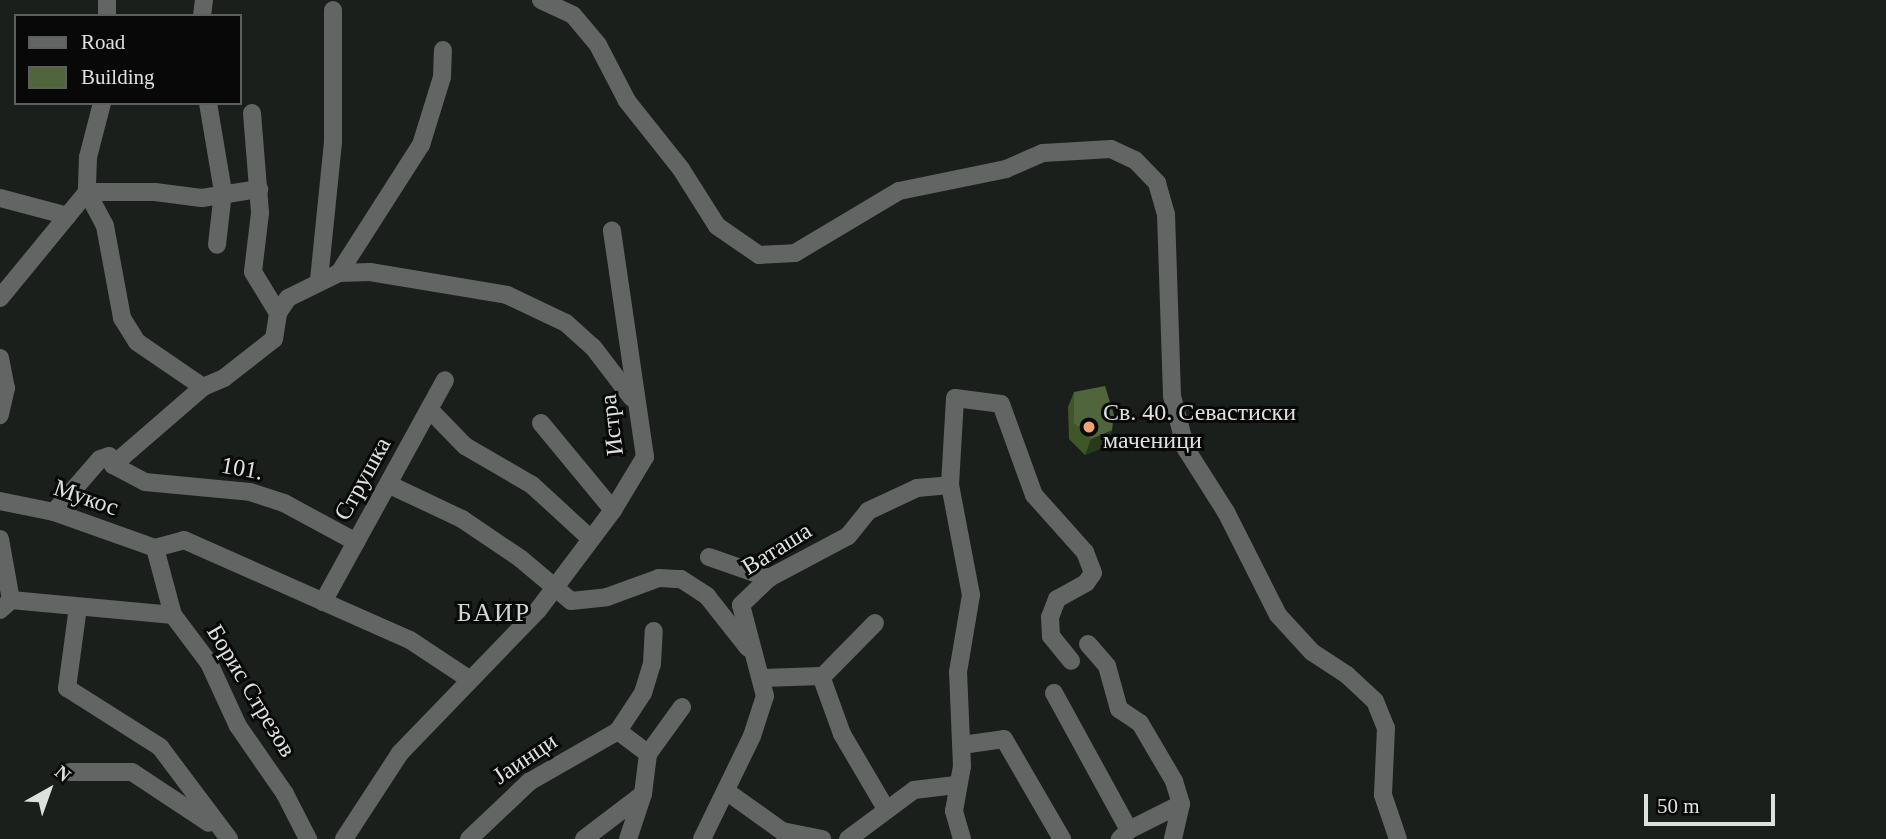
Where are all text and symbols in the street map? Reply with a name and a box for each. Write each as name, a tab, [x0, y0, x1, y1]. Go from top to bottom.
legend	[14, 14, 242, 105]
text: Road	[81, 30, 125, 54]
text: Building	[81, 65, 155, 89]
street label: Истра	[594, 393, 630, 457]
place label: Св. 40. Севастиски маченици	[1103, 399, 1296, 455]
marker: Св. 40. Севастиски маченици	[1081, 419, 1097, 435]
street label: Струшка	[328, 432, 398, 526]
street label: 101.	[219, 451, 265, 487]
street label: Мукос	[50, 474, 122, 522]
street label: Ваташа	[737, 516, 817, 582]
district label: БАИР	[457, 597, 531, 629]
street label: Борис Стрезов	[200, 620, 302, 762]
street label: Јаинци	[487, 727, 563, 791]
north arrow	[14, 755, 84, 825]
text: N	[51, 761, 75, 786]
scale bar	[1648, 780, 1779, 824]
text: 50 m	[1657, 794, 1700, 818]

